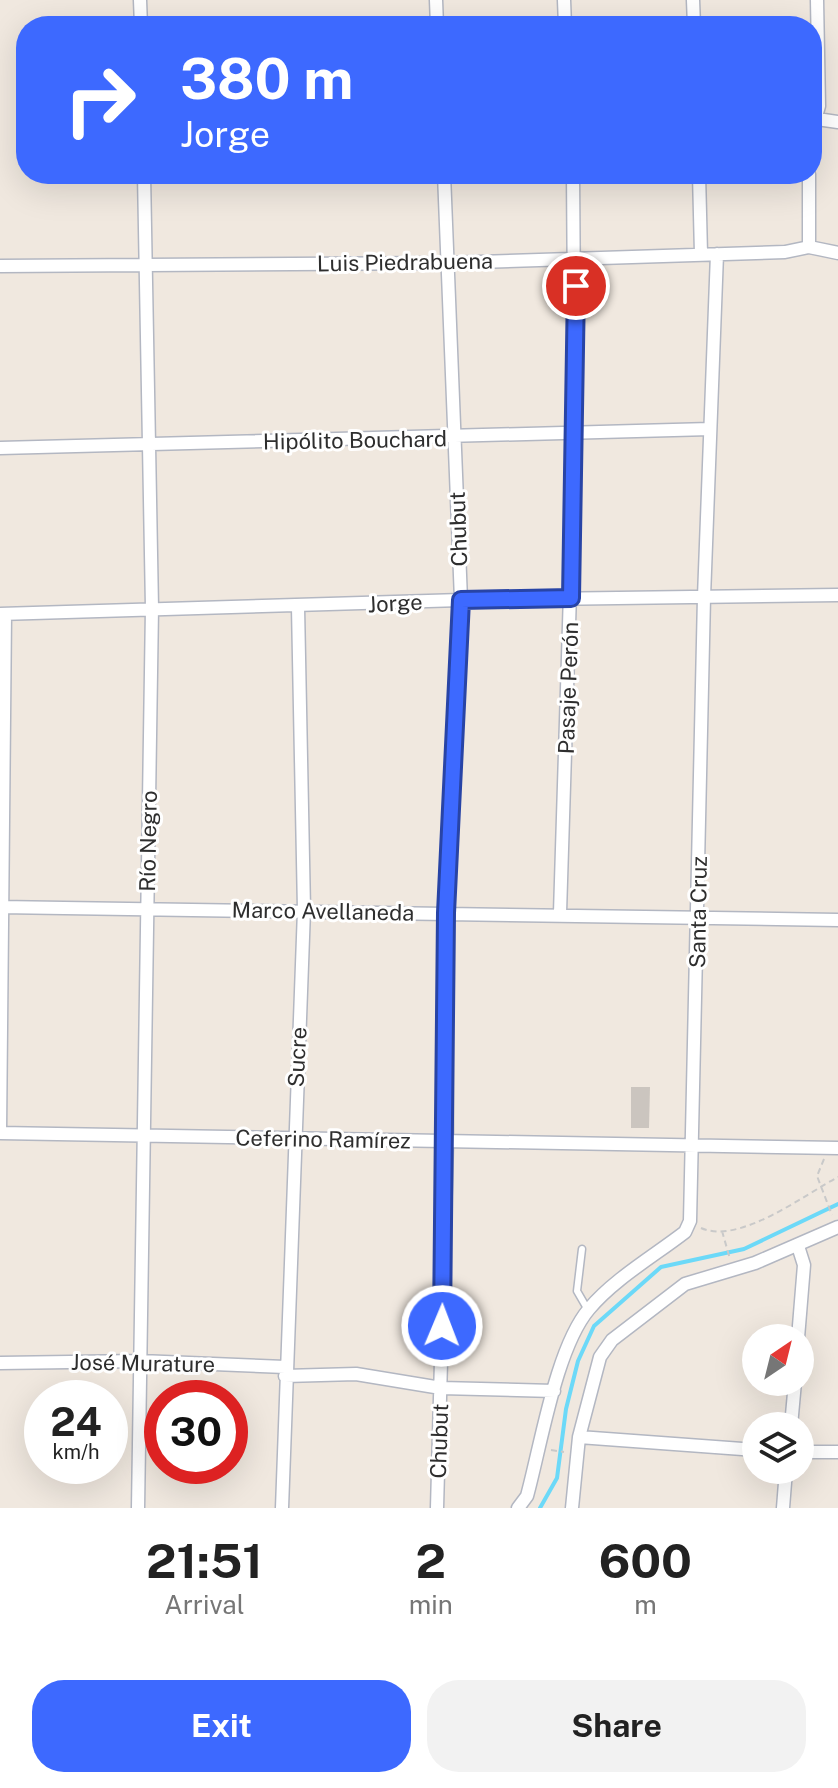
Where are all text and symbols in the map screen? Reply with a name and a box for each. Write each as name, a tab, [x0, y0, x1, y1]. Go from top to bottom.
text: 380 m	[180, 46, 353, 112]
icon: right	[48, 48, 152, 152]
text: Jorge	[180, 113, 270, 155]
street label: Luis Piedrabuena	[317, 247, 493, 277]
pin	[542, 252, 610, 320]
icon: arrive	[554, 264, 598, 308]
street label: Hipólito Bouchard	[263, 425, 447, 455]
street label: Chubut	[444, 491, 472, 567]
street label: Jorge	[367, 589, 423, 617]
street label: Pasaje Perón	[553, 621, 583, 755]
street label: Río Negro	[134, 790, 162, 892]
street label: Santa Cruz	[684, 856, 712, 968]
street label: Marco Avellaneda	[231, 896, 415, 926]
street label: Sucre	[282, 1026, 312, 1088]
street label: Ceferino Ramírez	[235, 1124, 411, 1154]
position arrow	[400, 1284, 484, 1368]
north arrow	[742, 1324, 814, 1396]
map controls	[742, 1324, 814, 1484]
street label: José Murature	[71, 1349, 215, 1377]
speed limit sign: 30	[144, 1380, 248, 1484]
text: 24	[50, 1398, 102, 1445]
street label: Chubut	[425, 1403, 453, 1479]
button: layers	[742, 1412, 814, 1484]
text: km/h	[52, 1440, 100, 1464]
text: 21:51	[146, 1532, 263, 1589]
text: 2	[416, 1532, 446, 1589]
text: 600	[599, 1532, 692, 1589]
text: Arrival	[164, 1589, 245, 1620]
text: min	[409, 1589, 453, 1620]
text: m	[634, 1589, 657, 1620]
button: Exit	[32, 1680, 411, 1772]
button: Share	[427, 1680, 806, 1772]

